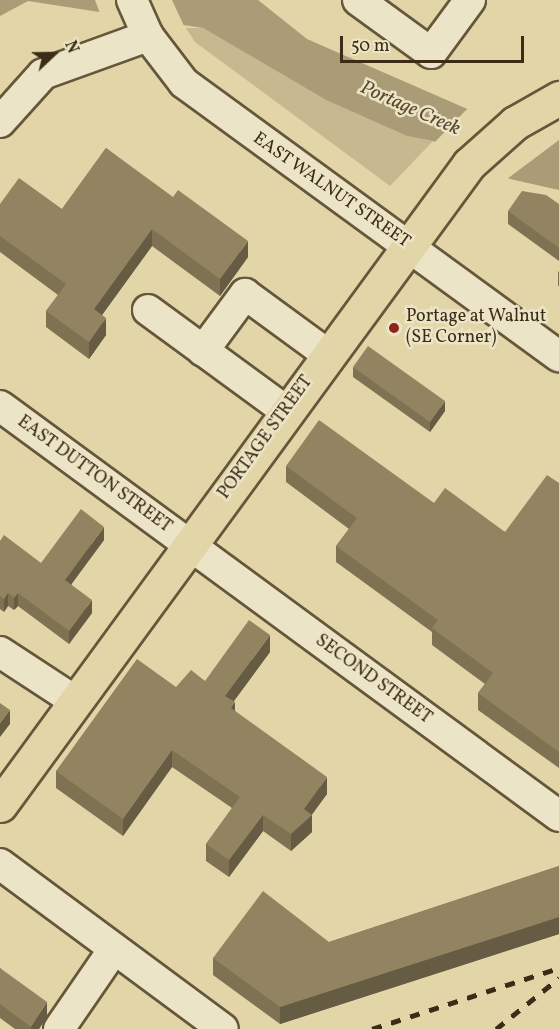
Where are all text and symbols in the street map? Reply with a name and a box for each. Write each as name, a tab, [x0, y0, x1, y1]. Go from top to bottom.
north arrow	[24, 24, 84, 84]
scale bar	[343, 24, 528, 62]
text: 50 m	[351, 34, 390, 59]
text: N	[58, 38, 83, 57]
water label: Portage Creek	[356, 76, 464, 142]
street label: EAST WALNUT STREET	[248, 128, 414, 254]
place label: Portage at Walnut (SE Corner)	[406, 307, 547, 350]
marker: Portage at Walnut (SE Corner)	[387, 321, 401, 335]
street label: PORTAGE STREET	[214, 372, 318, 504]
street label: EAST DUTTON STREET	[12, 411, 176, 539]
street label: SECOND STREET	[311, 630, 435, 730]

